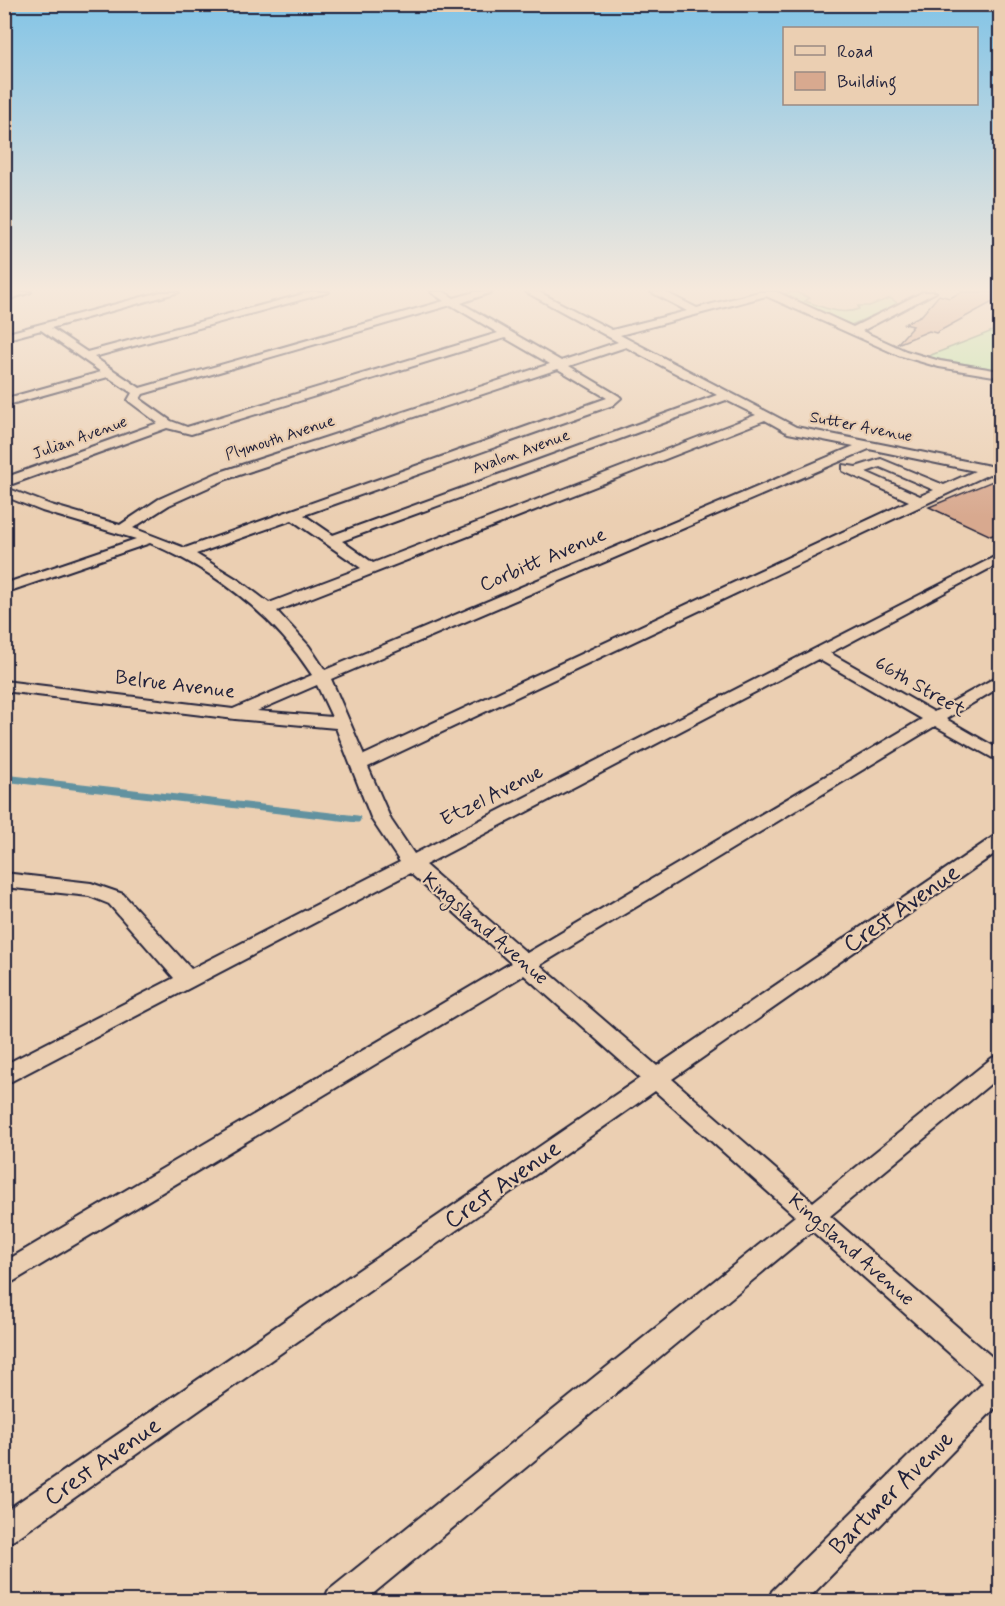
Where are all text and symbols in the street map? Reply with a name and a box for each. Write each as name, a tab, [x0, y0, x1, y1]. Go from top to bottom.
legend	[783, 27, 978, 105]
text: Road	[837, 40, 873, 64]
text: Building	[837, 70, 897, 96]
street label: Sutter Avenue	[808, 407, 914, 447]
street label: Plymouth Avenue	[223, 410, 338, 466]
street label: Julian Avenue	[30, 411, 130, 465]
street label: Avalon Avenue	[469, 425, 573, 479]
street label: Corbitt Avenue	[476, 521, 611, 599]
street label: 66th Street	[870, 650, 971, 724]
street label: Belrue Avenue	[113, 664, 237, 706]
street label: Etzel Avenue	[436, 759, 548, 833]
street label: Crest Avenue	[838, 857, 967, 961]
street label: Kingsland Avenue	[415, 867, 554, 992]
street label: Crest Avenue	[439, 1133, 568, 1237]
street label: Kingsland Avenue	[781, 1188, 920, 1313]
street label: Crest Avenue	[39, 1410, 168, 1514]
street label: Bartmer Avenue	[823, 1424, 961, 1562]

